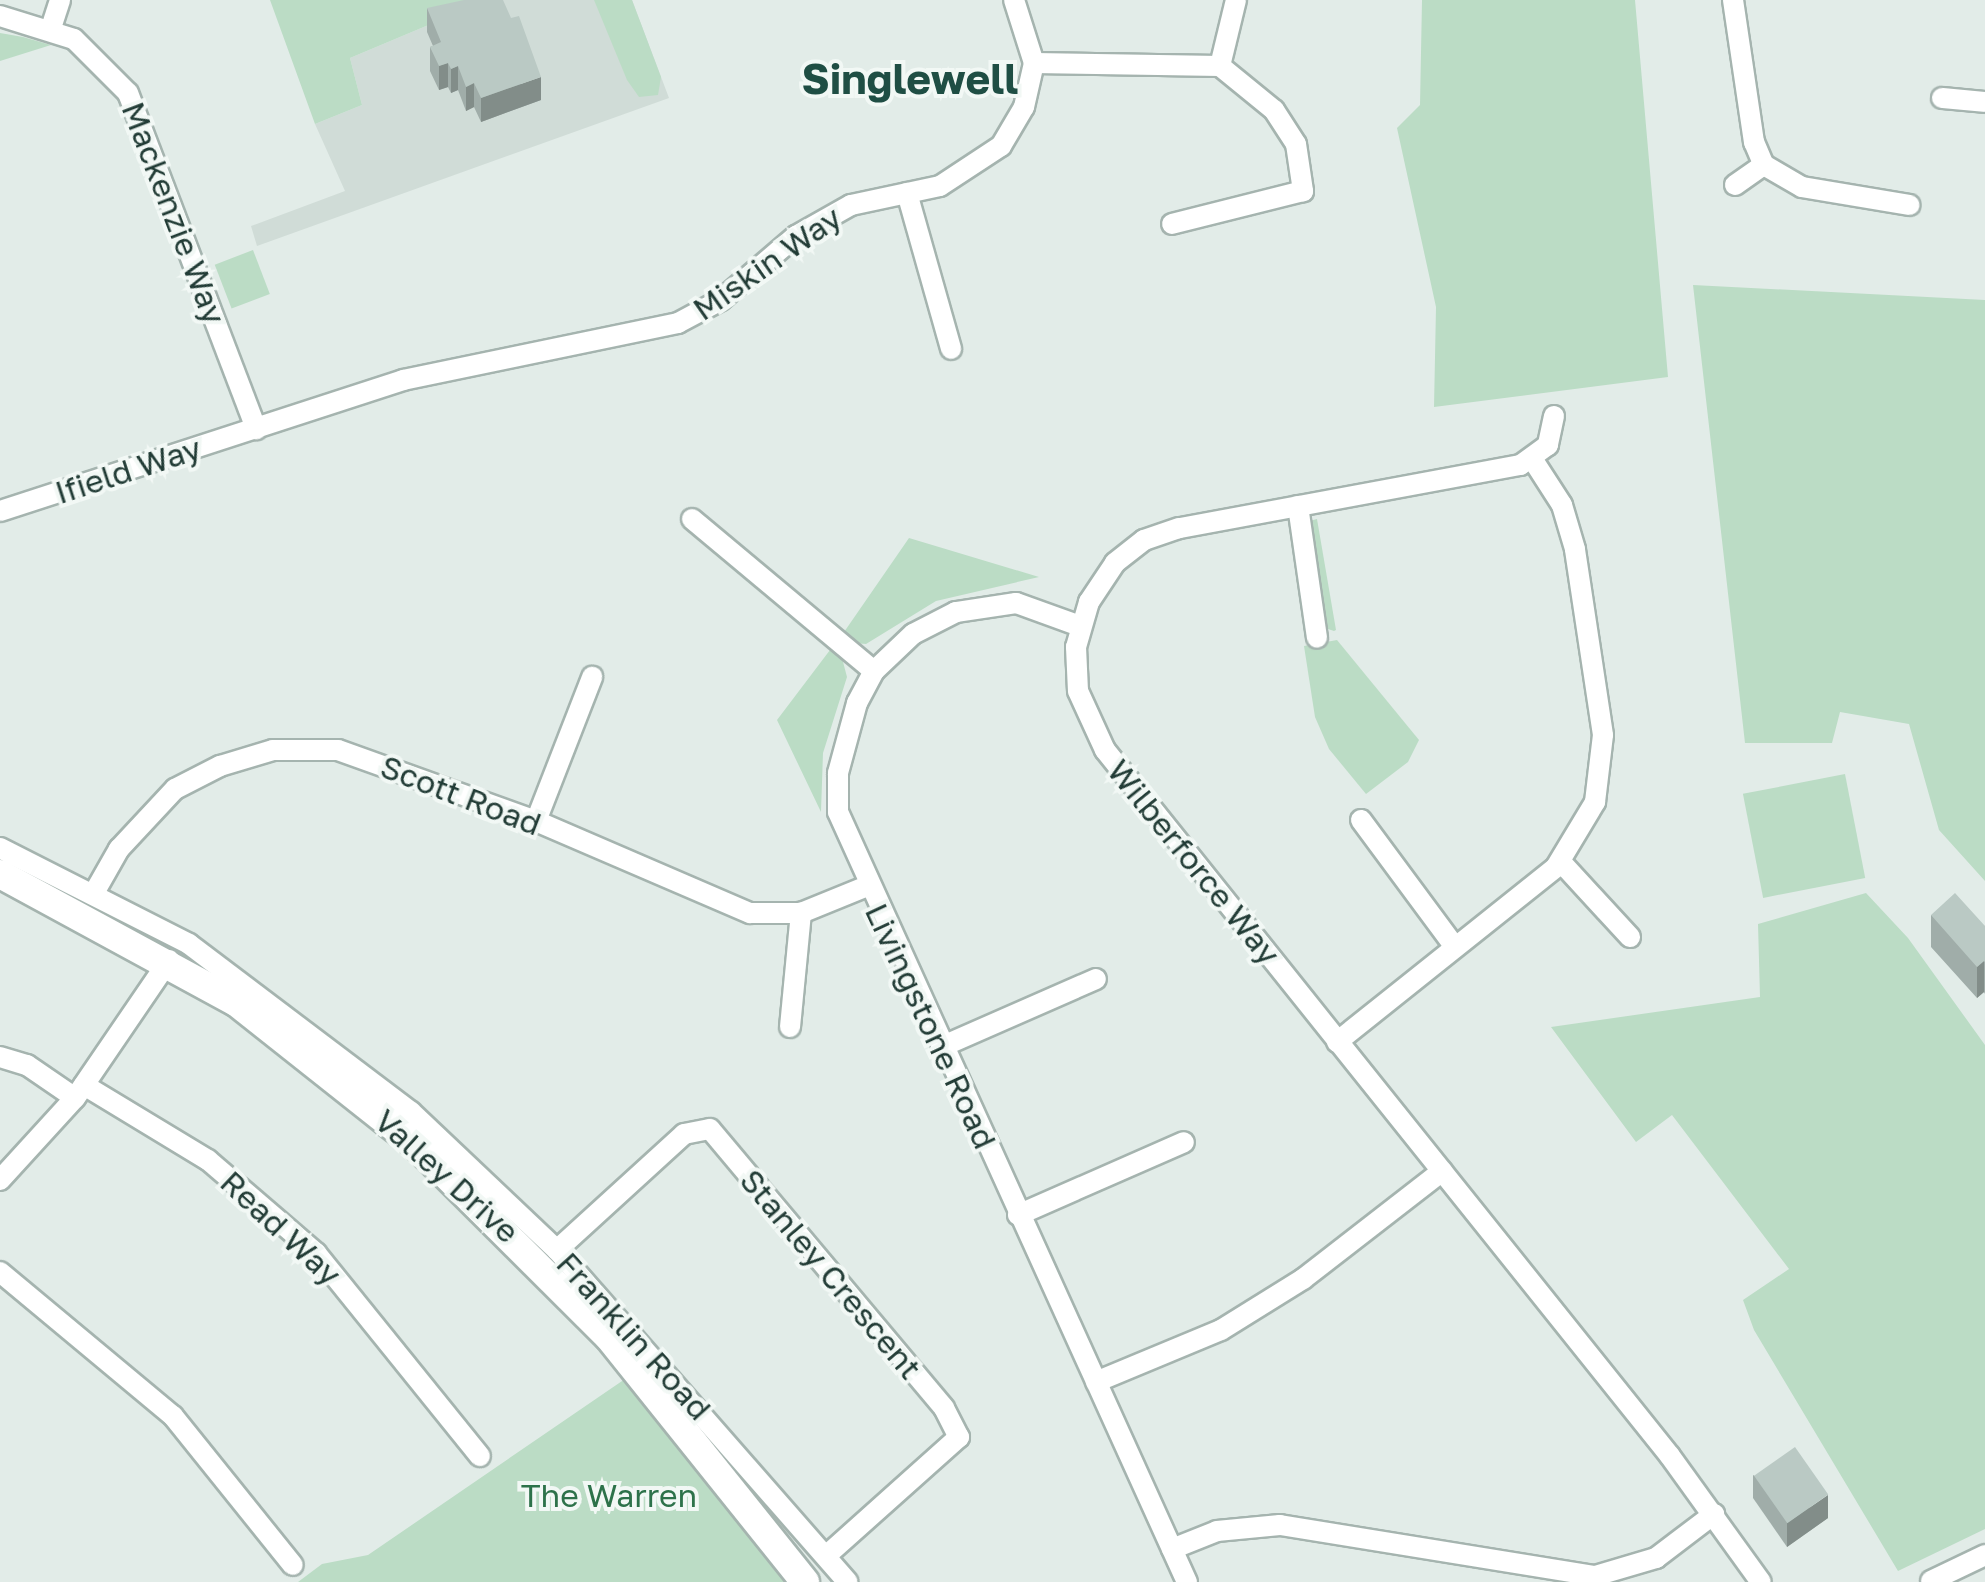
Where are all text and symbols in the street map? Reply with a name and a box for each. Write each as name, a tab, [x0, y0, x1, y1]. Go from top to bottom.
district label: Singlewell	[802, 53, 1018, 103]
street label: Mackenzie Way	[114, 96, 234, 330]
street label: Miskin Way	[685, 198, 849, 328]
street label: Ifield Way	[50, 428, 206, 512]
street label: Scott Road	[375, 747, 547, 843]
street label: Wilberforce Way	[1100, 752, 1288, 972]
street label: Livingstone Road	[857, 897, 1005, 1155]
street label: Valley Drive	[367, 1101, 527, 1251]
street label: Stanley Crescent	[732, 1161, 930, 1387]
street label: Read Way	[213, 1163, 349, 1293]
street label: Franklin Road	[549, 1244, 719, 1428]
park label: The Warren	[521, 1476, 697, 1514]

